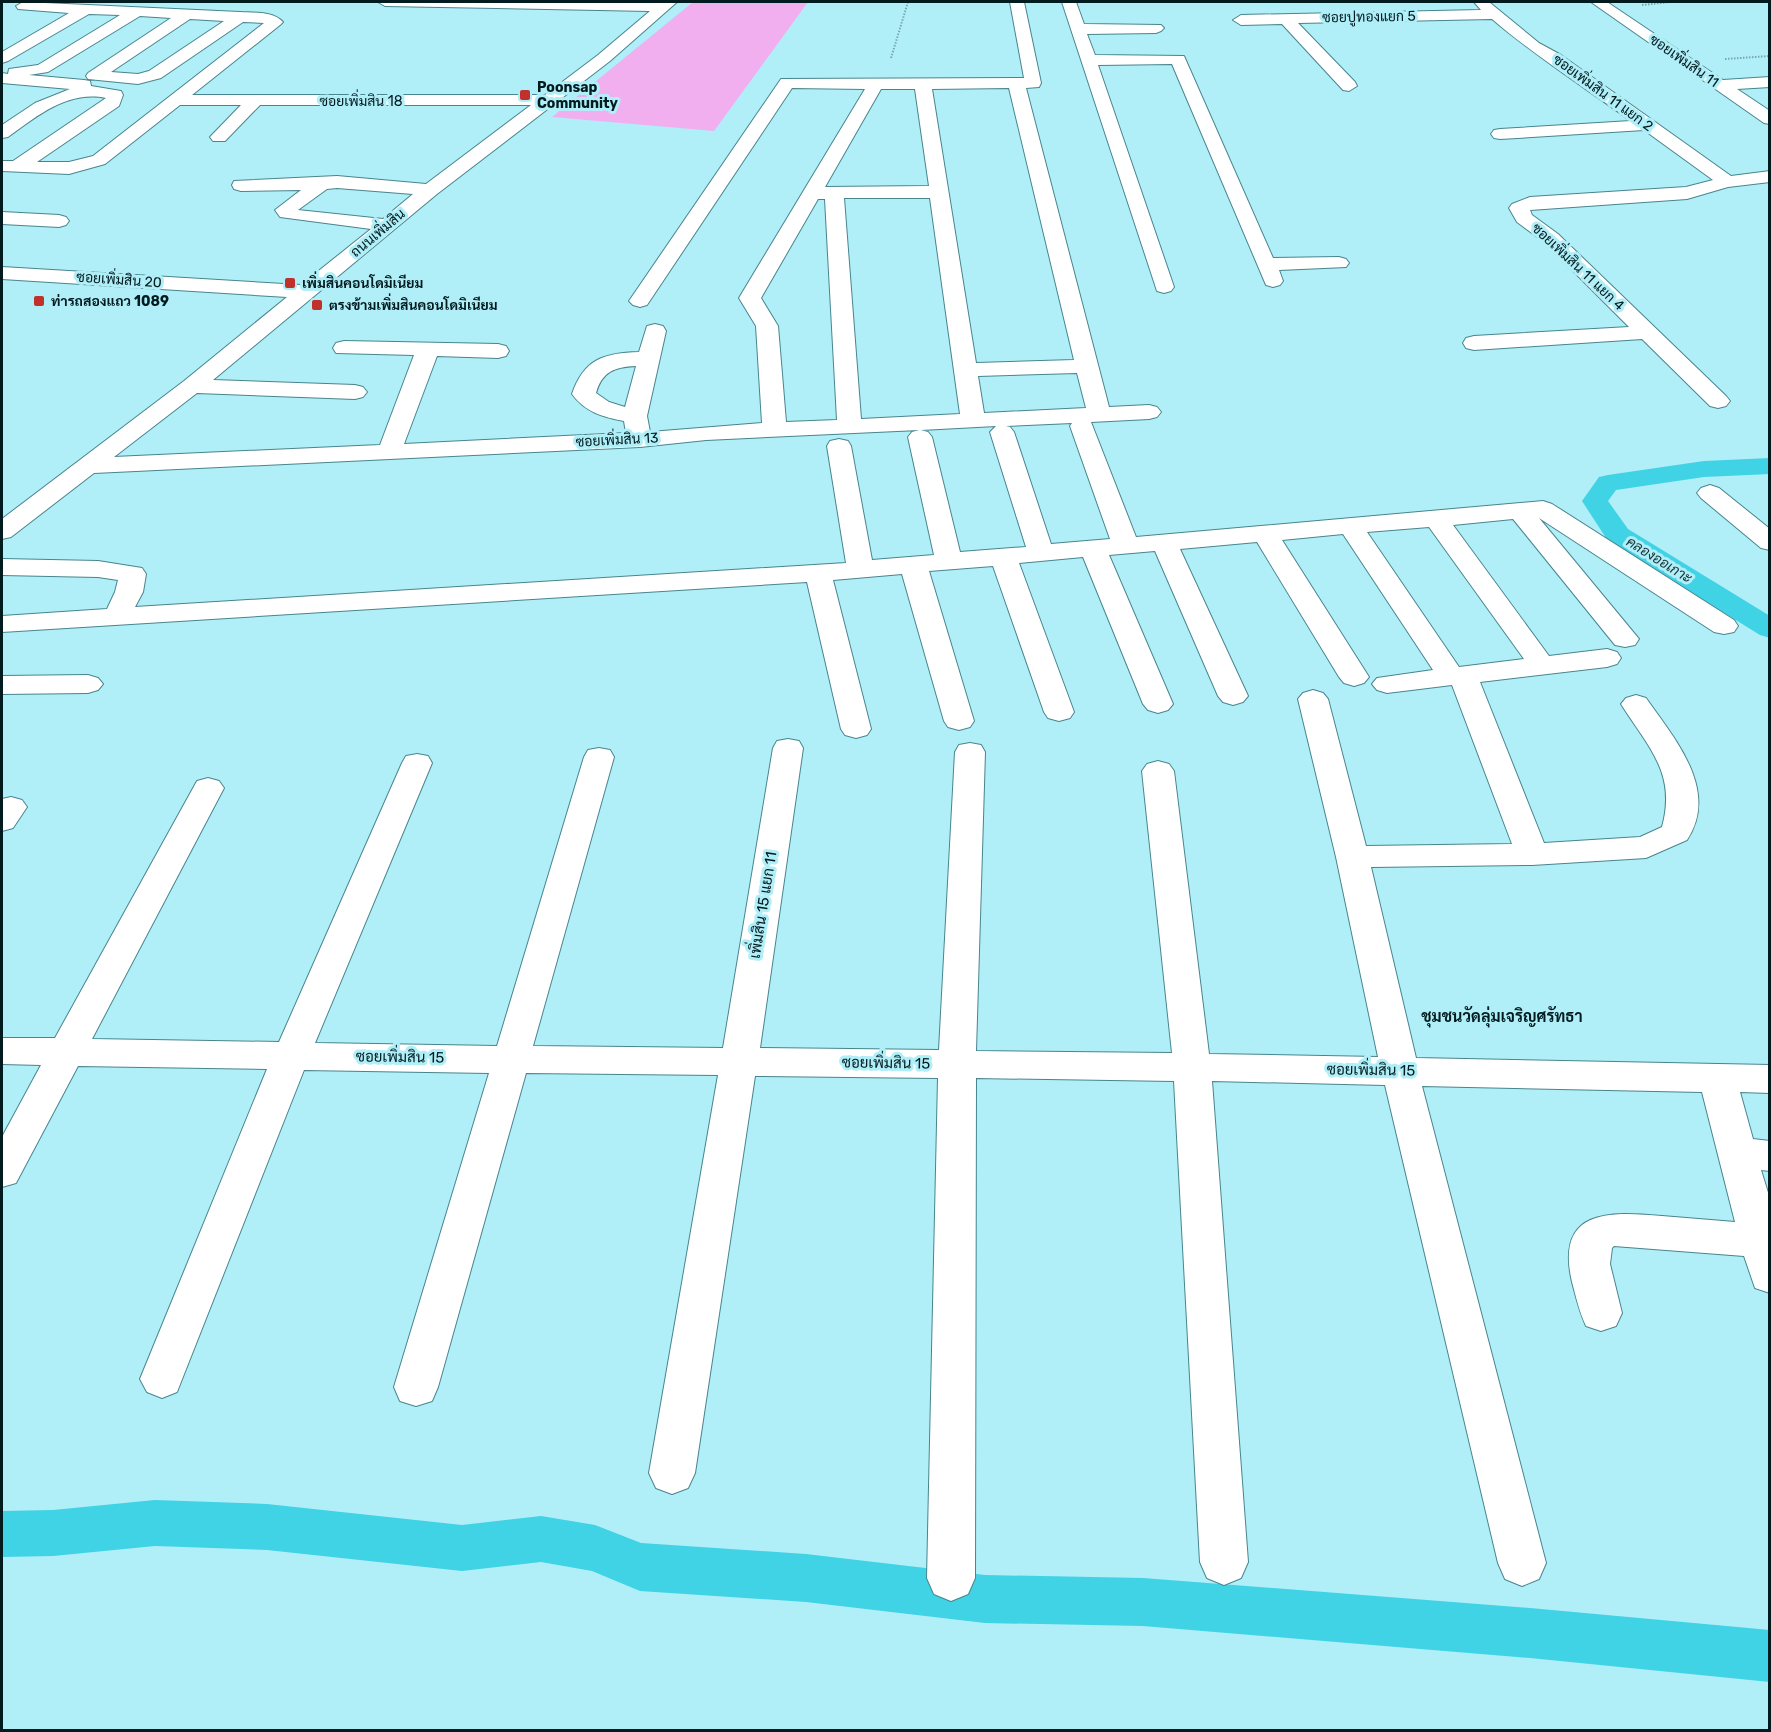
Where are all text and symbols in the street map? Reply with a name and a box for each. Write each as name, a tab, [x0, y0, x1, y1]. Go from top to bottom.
street label: ซอยปูทองแยก 5	[1322, 8, 1416, 27]
street label: ซอยเพิ่มสิน 11	[1646, 28, 1724, 91]
street label: ซอยเพิ่มสิน 11 แยก 2	[1550, 48, 1658, 135]
place label: Poonsap Community	[537, 79, 619, 112]
marker: Poonsap Community	[518, 88, 532, 102]
street label: ซอยเพิ่มสิน 18	[319, 89, 403, 110]
street label: ถนนเพิ่มสิน	[345, 203, 409, 261]
street label: ซอยเพิ่มสิน 11 แยก 4	[1528, 217, 1630, 314]
street label: ซอยเพิ่มสิน 20	[76, 265, 163, 291]
place label: เพิ่มสินคอนโดมิเนียม	[302, 271, 423, 292]
marker: เพิ่มสินคอนโดมิเนียม	[283, 276, 297, 290]
place label: ท่ารถสองแถว 1089	[51, 293, 169, 310]
place label: ตรงข้ามเพิ่มสินคอนโดมิเนียม	[329, 293, 498, 314]
marker: ท่ารถสองแถว 1089	[32, 294, 46, 308]
marker: ตรงข้ามเพิ่มสินคอนโดมิเนียม	[310, 298, 324, 312]
street label: ซอยเพิ่มสิน 13	[575, 426, 659, 451]
water label: คลองออเกาะ	[1623, 533, 1695, 587]
street label: เพิ่มสิน 15 แยก 11	[740, 849, 780, 960]
district label: ชุมชนวัดลุ่มเจริญศรัทธา	[1421, 1006, 1583, 1028]
street label: ซอยเพิ่มสิน 15	[356, 1042, 445, 1067]
street label: ซอยเพิ่มสิน 15	[842, 1048, 931, 1073]
street label: ซอยเพิ่มสิน 15	[1327, 1055, 1416, 1080]

